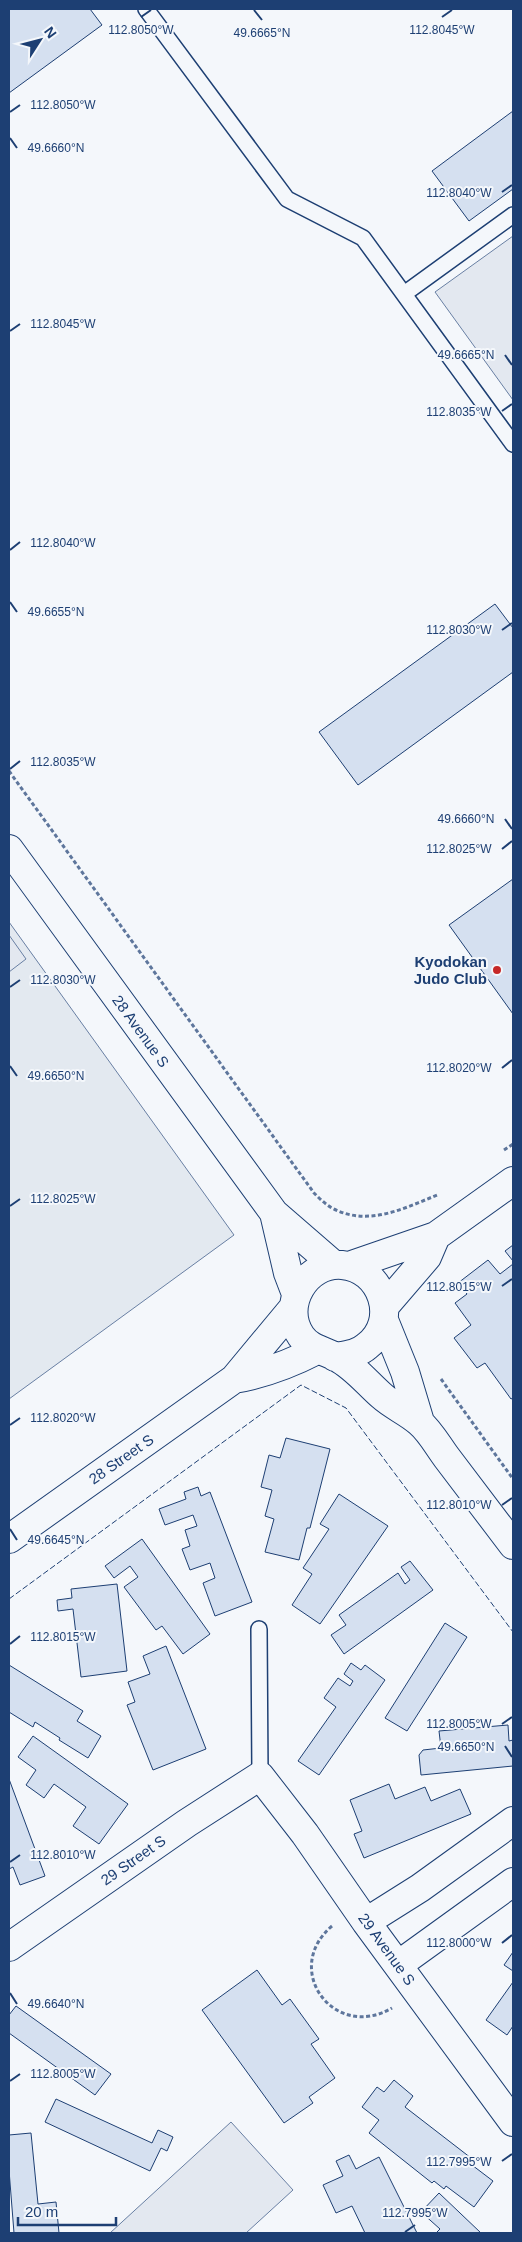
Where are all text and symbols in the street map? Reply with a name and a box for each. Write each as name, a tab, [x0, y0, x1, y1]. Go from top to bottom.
north arrow	[15, 15, 65, 65]
text: 112.8050°W	[108, 23, 174, 37]
text: 112.8045°W	[409, 23, 475, 37]
text: N	[41, 24, 60, 41]
text: 49.6665°N	[234, 26, 290, 40]
text: 112.8050°W	[30, 98, 96, 112]
text: 49.6660°N	[28, 141, 84, 155]
text: 112.8040°W	[426, 186, 492, 200]
text: 112.8045°W	[30, 317, 96, 331]
text: 49.6665°N	[438, 348, 494, 362]
text: 112.8035°W	[426, 405, 492, 419]
text: 112.8040°W	[30, 536, 96, 550]
text: 49.6655°N	[28, 605, 84, 619]
text: 112.8030°W	[426, 623, 492, 637]
text: 112.8035°W	[30, 755, 96, 769]
text: 49.6660°N	[438, 812, 494, 826]
text: 112.8025°W	[426, 842, 492, 856]
place label: Kyodokan Judo Club	[414, 953, 487, 987]
marker: Kyodokan Judo Club	[491, 964, 503, 976]
text: 112.8030°W	[30, 973, 96, 987]
street label: 28 Avenue S	[109, 992, 173, 1070]
text: 112.8020°W	[426, 1061, 492, 1075]
text: 49.6650°N	[28, 1069, 84, 1083]
text: 112.8025°W	[30, 1192, 96, 1206]
text: 112.8015°W	[426, 1280, 492, 1294]
text: 112.8020°W	[30, 1411, 96, 1425]
street label: 28 Street S	[85, 1431, 157, 1487]
text: 112.8010°W	[426, 1498, 492, 1512]
text: 49.6645°N	[28, 1533, 84, 1547]
text: 112.8015°W	[30, 1630, 96, 1644]
text: 112.8005°W	[426, 1717, 492, 1731]
text: 49.6650°N	[438, 1740, 494, 1754]
street label: 29 Street S	[97, 1832, 169, 1888]
text: 112.8010°W	[30, 1848, 96, 1862]
street label: 29 Avenue S	[355, 1910, 419, 1988]
text: 112.8000°W	[426, 1936, 492, 1950]
text: 49.6640°N	[28, 1997, 84, 2011]
text: 112.8005°W	[30, 2067, 96, 2081]
text: 112.7995°W	[426, 2155, 492, 2169]
scale bar	[18, 2194, 115, 2226]
text: 20 m	[25, 2203, 58, 2220]
text: 112.7995°W	[382, 2206, 448, 2220]

